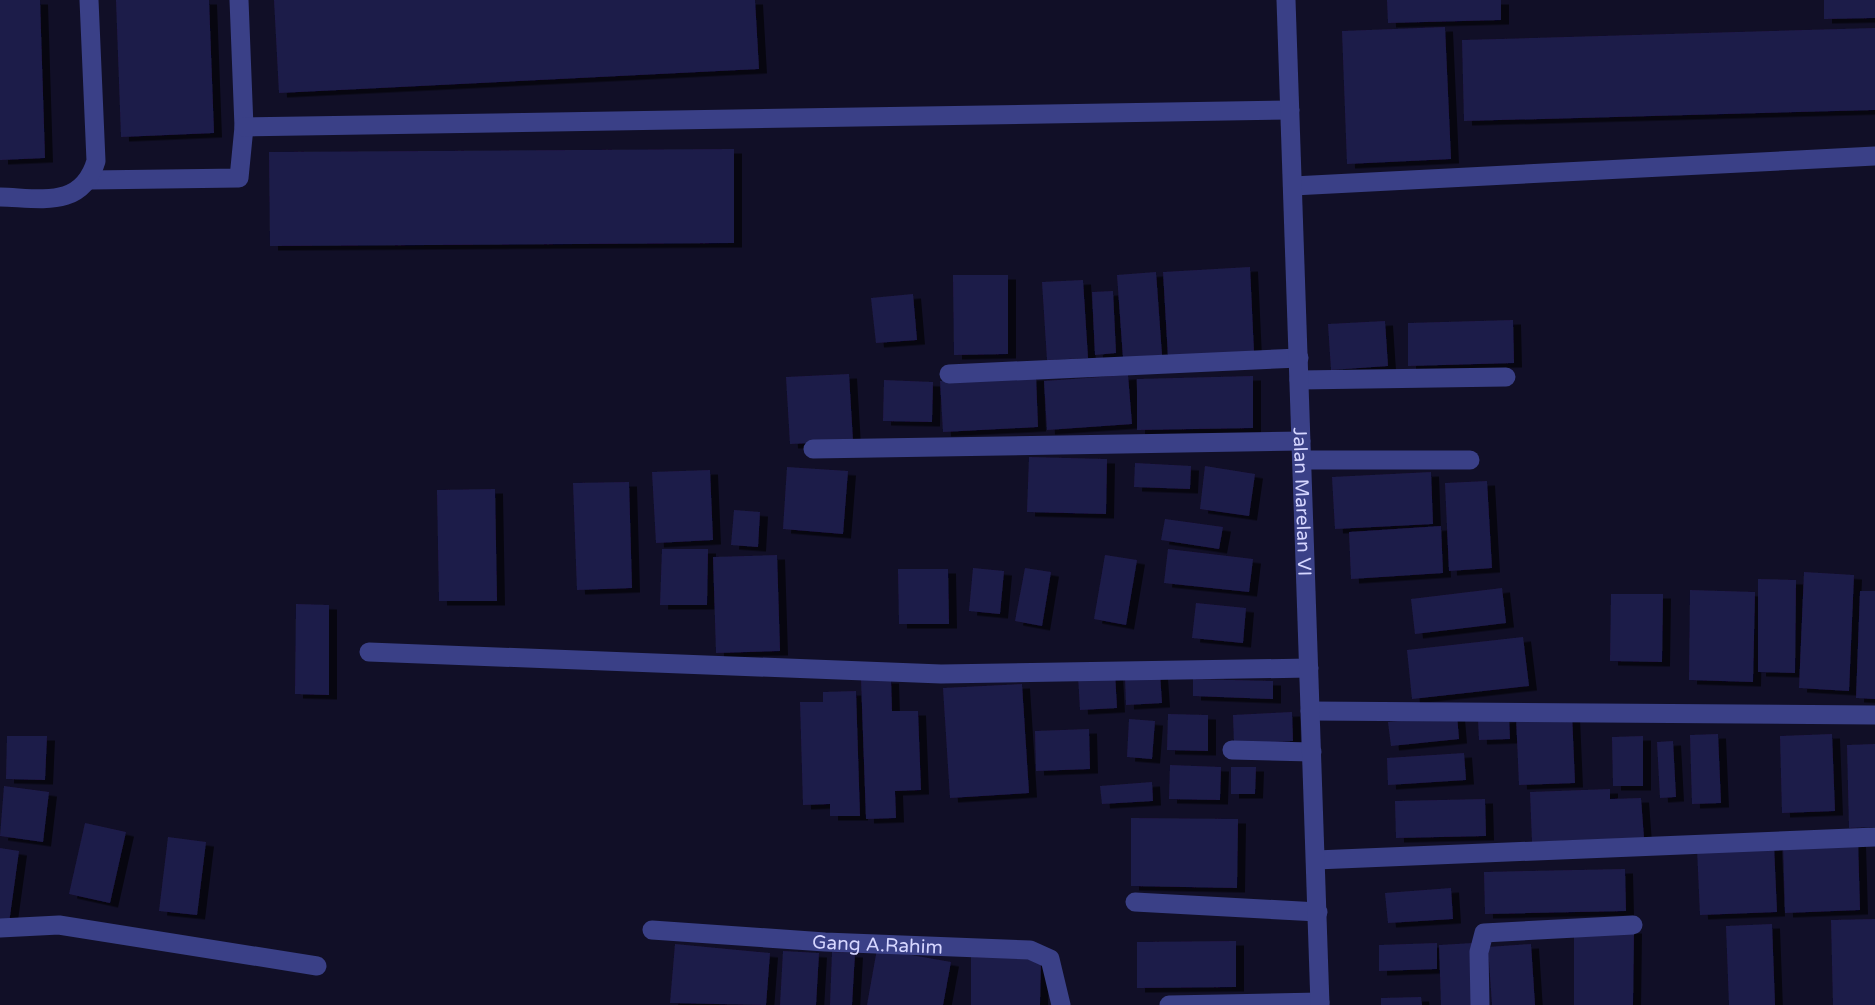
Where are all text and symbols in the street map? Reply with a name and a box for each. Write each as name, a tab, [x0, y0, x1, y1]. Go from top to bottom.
street label: Jalan Marelan VI	[1288, 427, 1315, 577]
street label: Gang A.Rahim	[811, 931, 943, 959]

